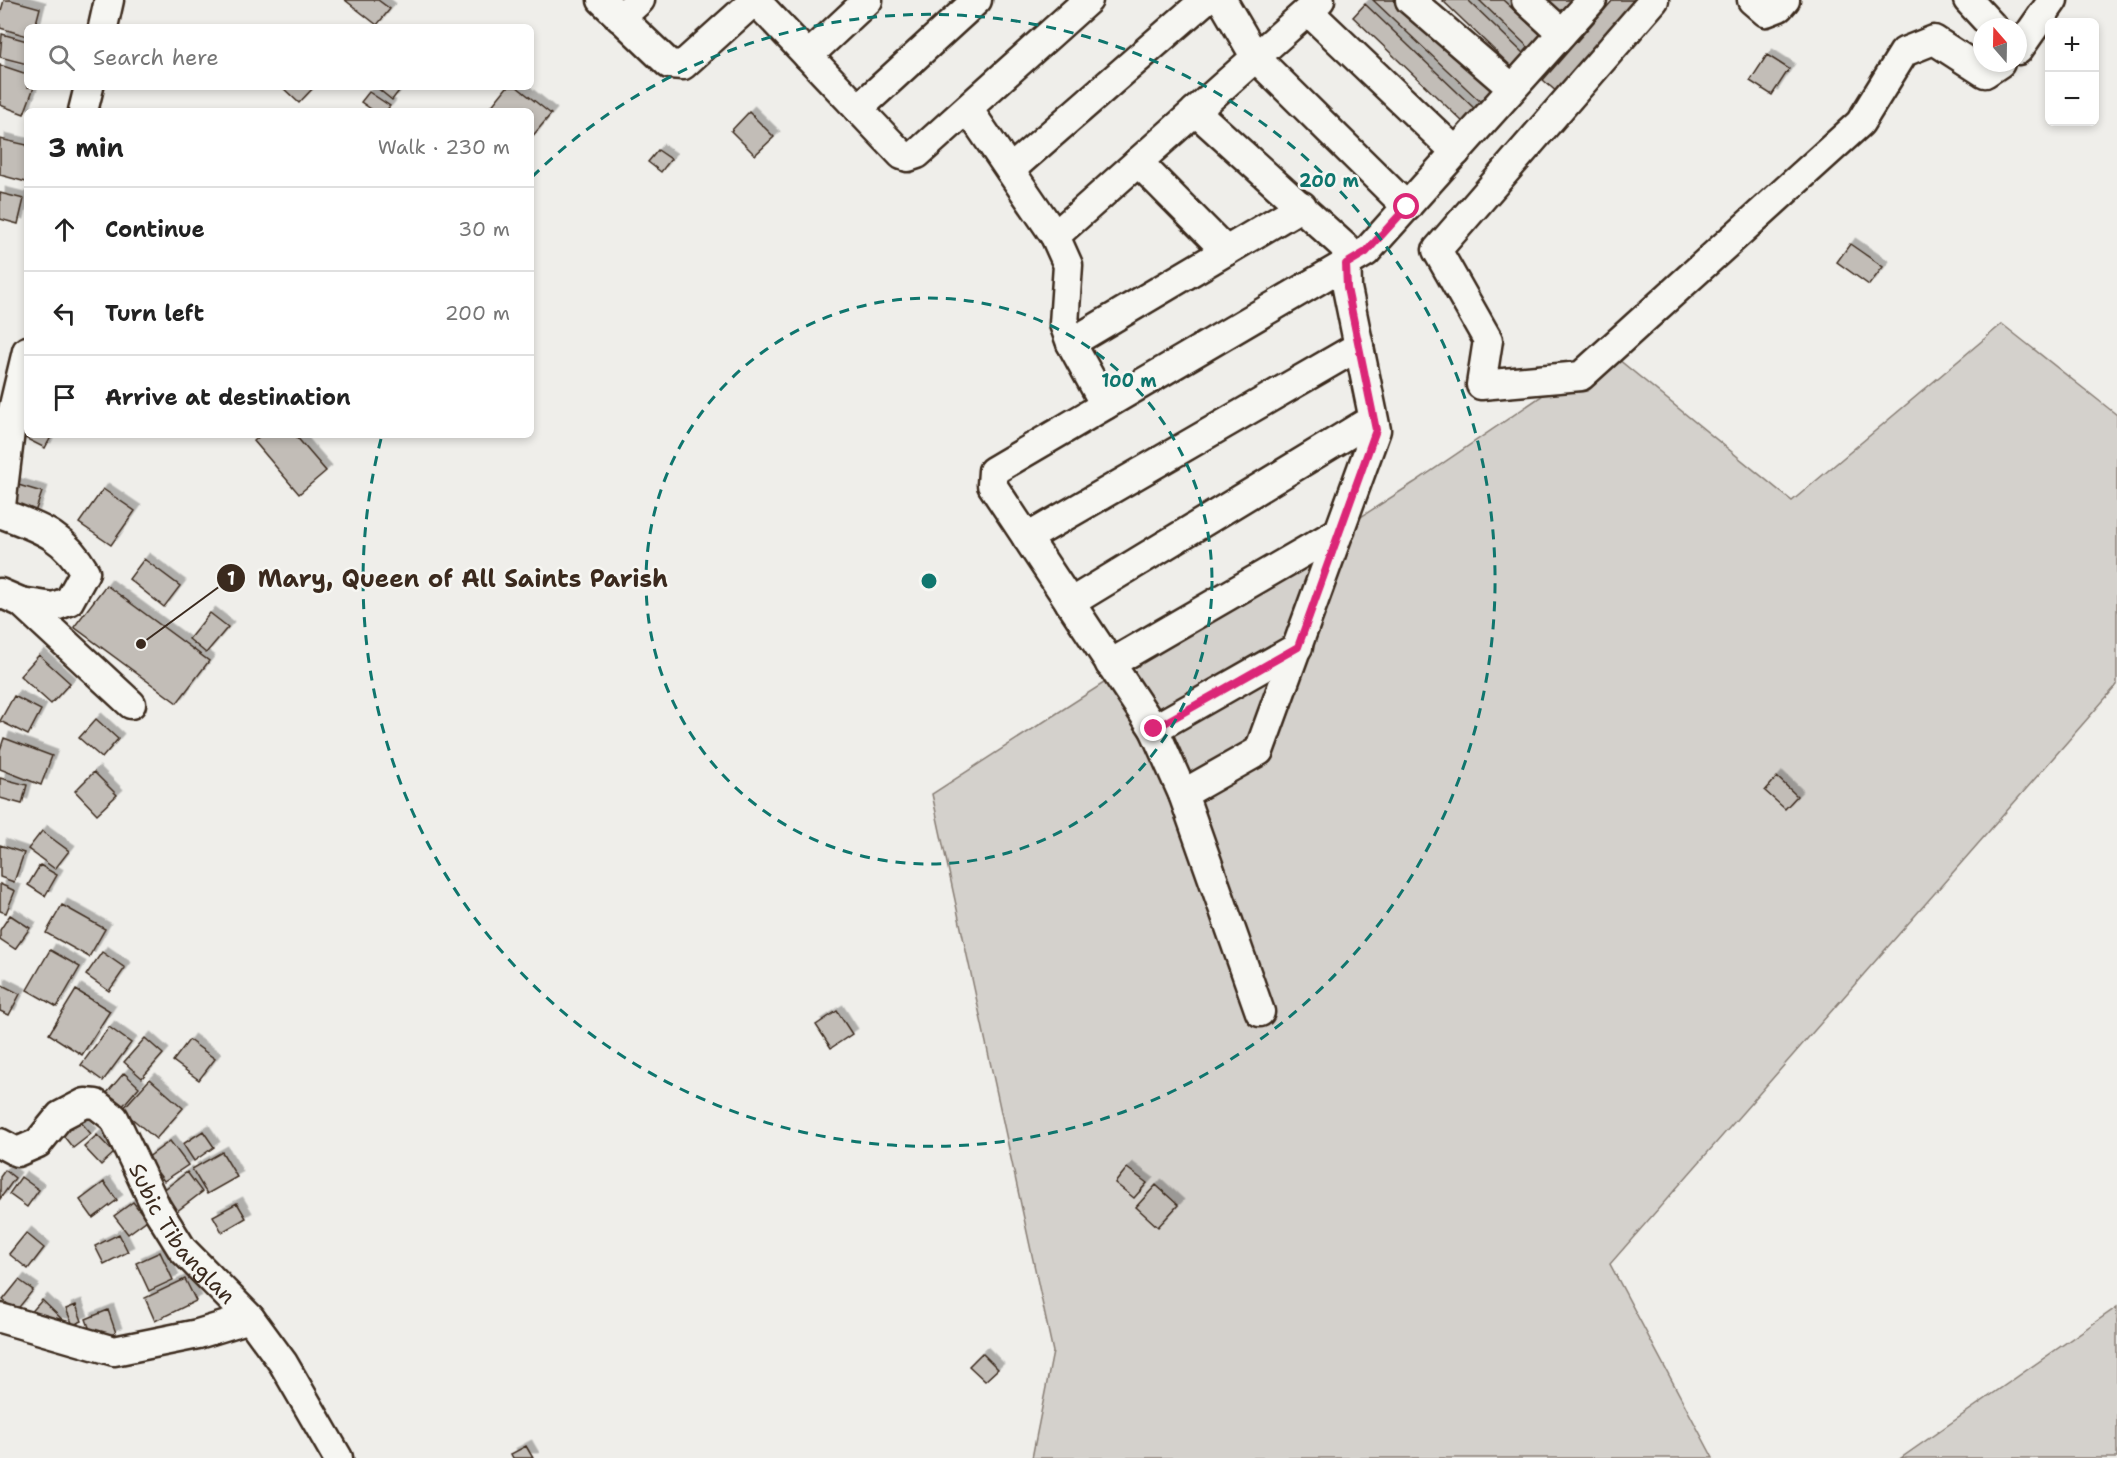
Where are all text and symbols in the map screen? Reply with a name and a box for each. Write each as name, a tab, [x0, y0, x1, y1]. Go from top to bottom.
north arrow	[1973, 18, 2027, 72]
map controls	[2045, 18, 2099, 126]
button: +	[2045, 18, 2099, 72]
search box	[24, 24, 534, 90]
icon: search	[45, 41, 78, 74]
text: Search here	[93, 43, 219, 72]
button: −	[2045, 72, 2099, 126]
text: 3 min	[48, 130, 124, 165]
text: Walk · 230 m	[378, 134, 510, 160]
text: 200 m	[1299, 169, 1360, 193]
route start	[1393, 193, 1419, 219]
icon: ahead	[48, 213, 81, 246]
text: Continue	[105, 215, 205, 244]
text: 30 m	[458, 216, 510, 242]
icon: left	[48, 297, 81, 330]
text: Turn left	[105, 299, 204, 328]
text: 200 m	[445, 300, 510, 326]
text: 100 m	[1101, 369, 1157, 393]
icon: arrive	[48, 381, 81, 414]
text: Arrive at destination	[105, 383, 351, 412]
callout: Mary, Queen of All Saints Parish	[216, 557, 680, 599]
text: Mary, Queen of All Saints Parish	[258, 563, 668, 595]
text: 1	[227, 567, 235, 591]
centre of rings	[919, 571, 939, 591]
route end	[1140, 715, 1166, 741]
street label: Subic Tibanglan	[123, 1158, 242, 1310]

